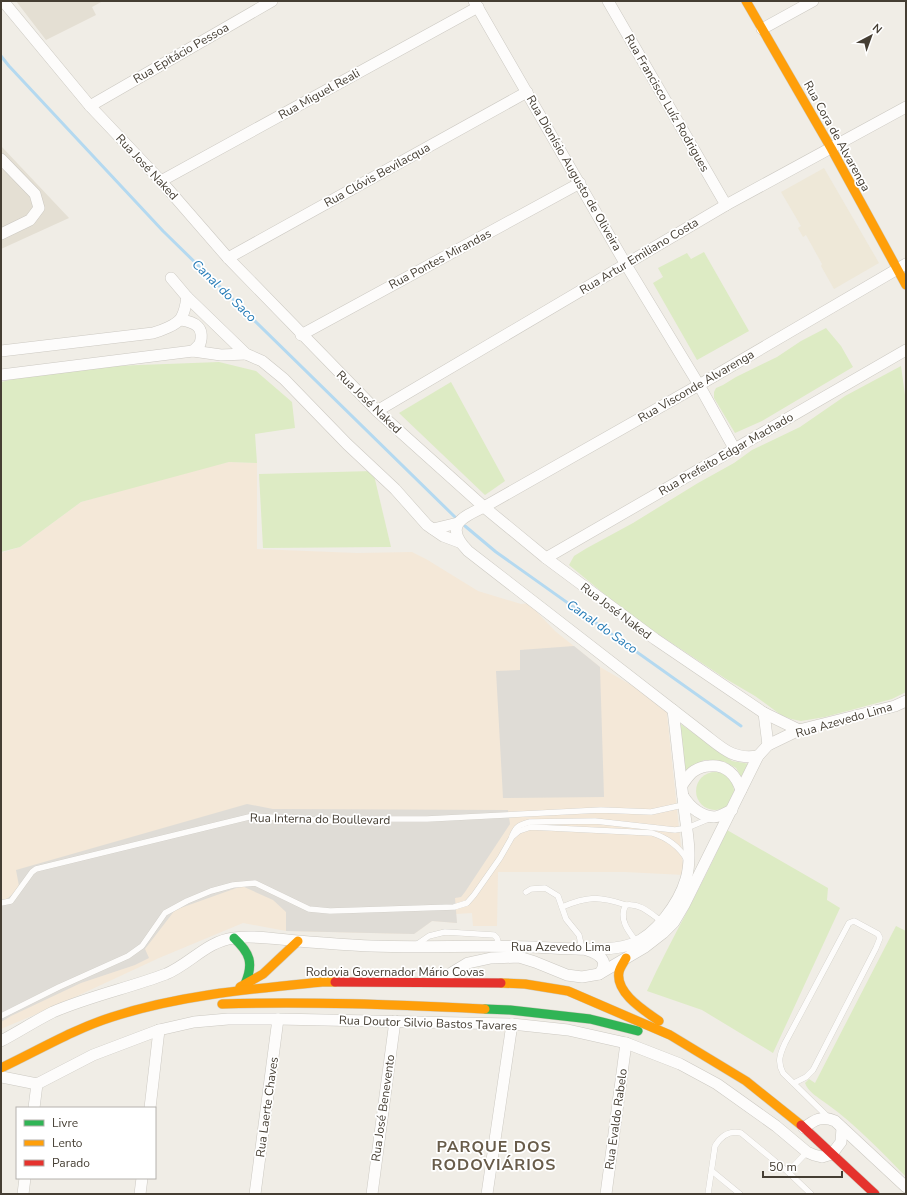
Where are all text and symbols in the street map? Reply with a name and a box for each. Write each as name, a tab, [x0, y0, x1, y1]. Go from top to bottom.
north arrow	[851, 16, 891, 56]
street label: Rua Epitácio Pessoa	[130, 19, 232, 87]
text: N	[869, 20, 885, 37]
street label: Rua Francisco Luíz Rodrigues	[621, 31, 713, 175]
street label: Rua Miguel Reali	[275, 65, 363, 123]
street label: Rua Cora de Alvarenga	[800, 78, 874, 194]
street label: Rua Dionísio Augusto de Oliveira	[523, 92, 625, 254]
street label: Rua José Naked	[112, 131, 182, 203]
street label: Rua Clóvis Bevilacqua	[321, 139, 433, 211]
street label: Rua Artur Emiliano Costa	[577, 214, 701, 298]
street label: Rua Pontes Mirandas	[386, 225, 494, 293]
water label: Canal do Saco	[188, 256, 260, 326]
street label: Rua Visconde Alvarenga	[635, 346, 757, 426]
street label: Rua José Naked	[333, 367, 405, 437]
street label: Rua Prefeito Edgar Machado	[656, 409, 796, 499]
street label: Rua José Naked	[577, 579, 655, 643]
water label: Canal do Saco	[563, 596, 641, 658]
street label: Rua Azevedo Lima	[794, 699, 894, 741]
street label: Rua Interna do Boullevard	[250, 810, 390, 828]
street label: Rua Azevedo Lima	[511, 939, 611, 955]
street label: Rodovia Governador Mário Covas	[306, 964, 485, 980]
street label: Rua Doutor Silvio Bastos Tavares	[339, 1012, 518, 1034]
street label: Rua José Benevento	[368, 1053, 398, 1162]
street label: Rua Laerte Chaves	[252, 1056, 282, 1158]
street label: Rua Evaldo Rabelo	[601, 1067, 631, 1170]
legend	[16, 1107, 156, 1179]
text: Livre	[52, 1115, 78, 1131]
text: Lento	[52, 1135, 83, 1151]
district label: PARQUE DOS RODOVIÁRIOS	[432, 1136, 556, 1176]
scale bar	[763, 1153, 842, 1179]
text: Parado	[52, 1155, 90, 1171]
text: 50 m	[769, 1159, 797, 1175]

